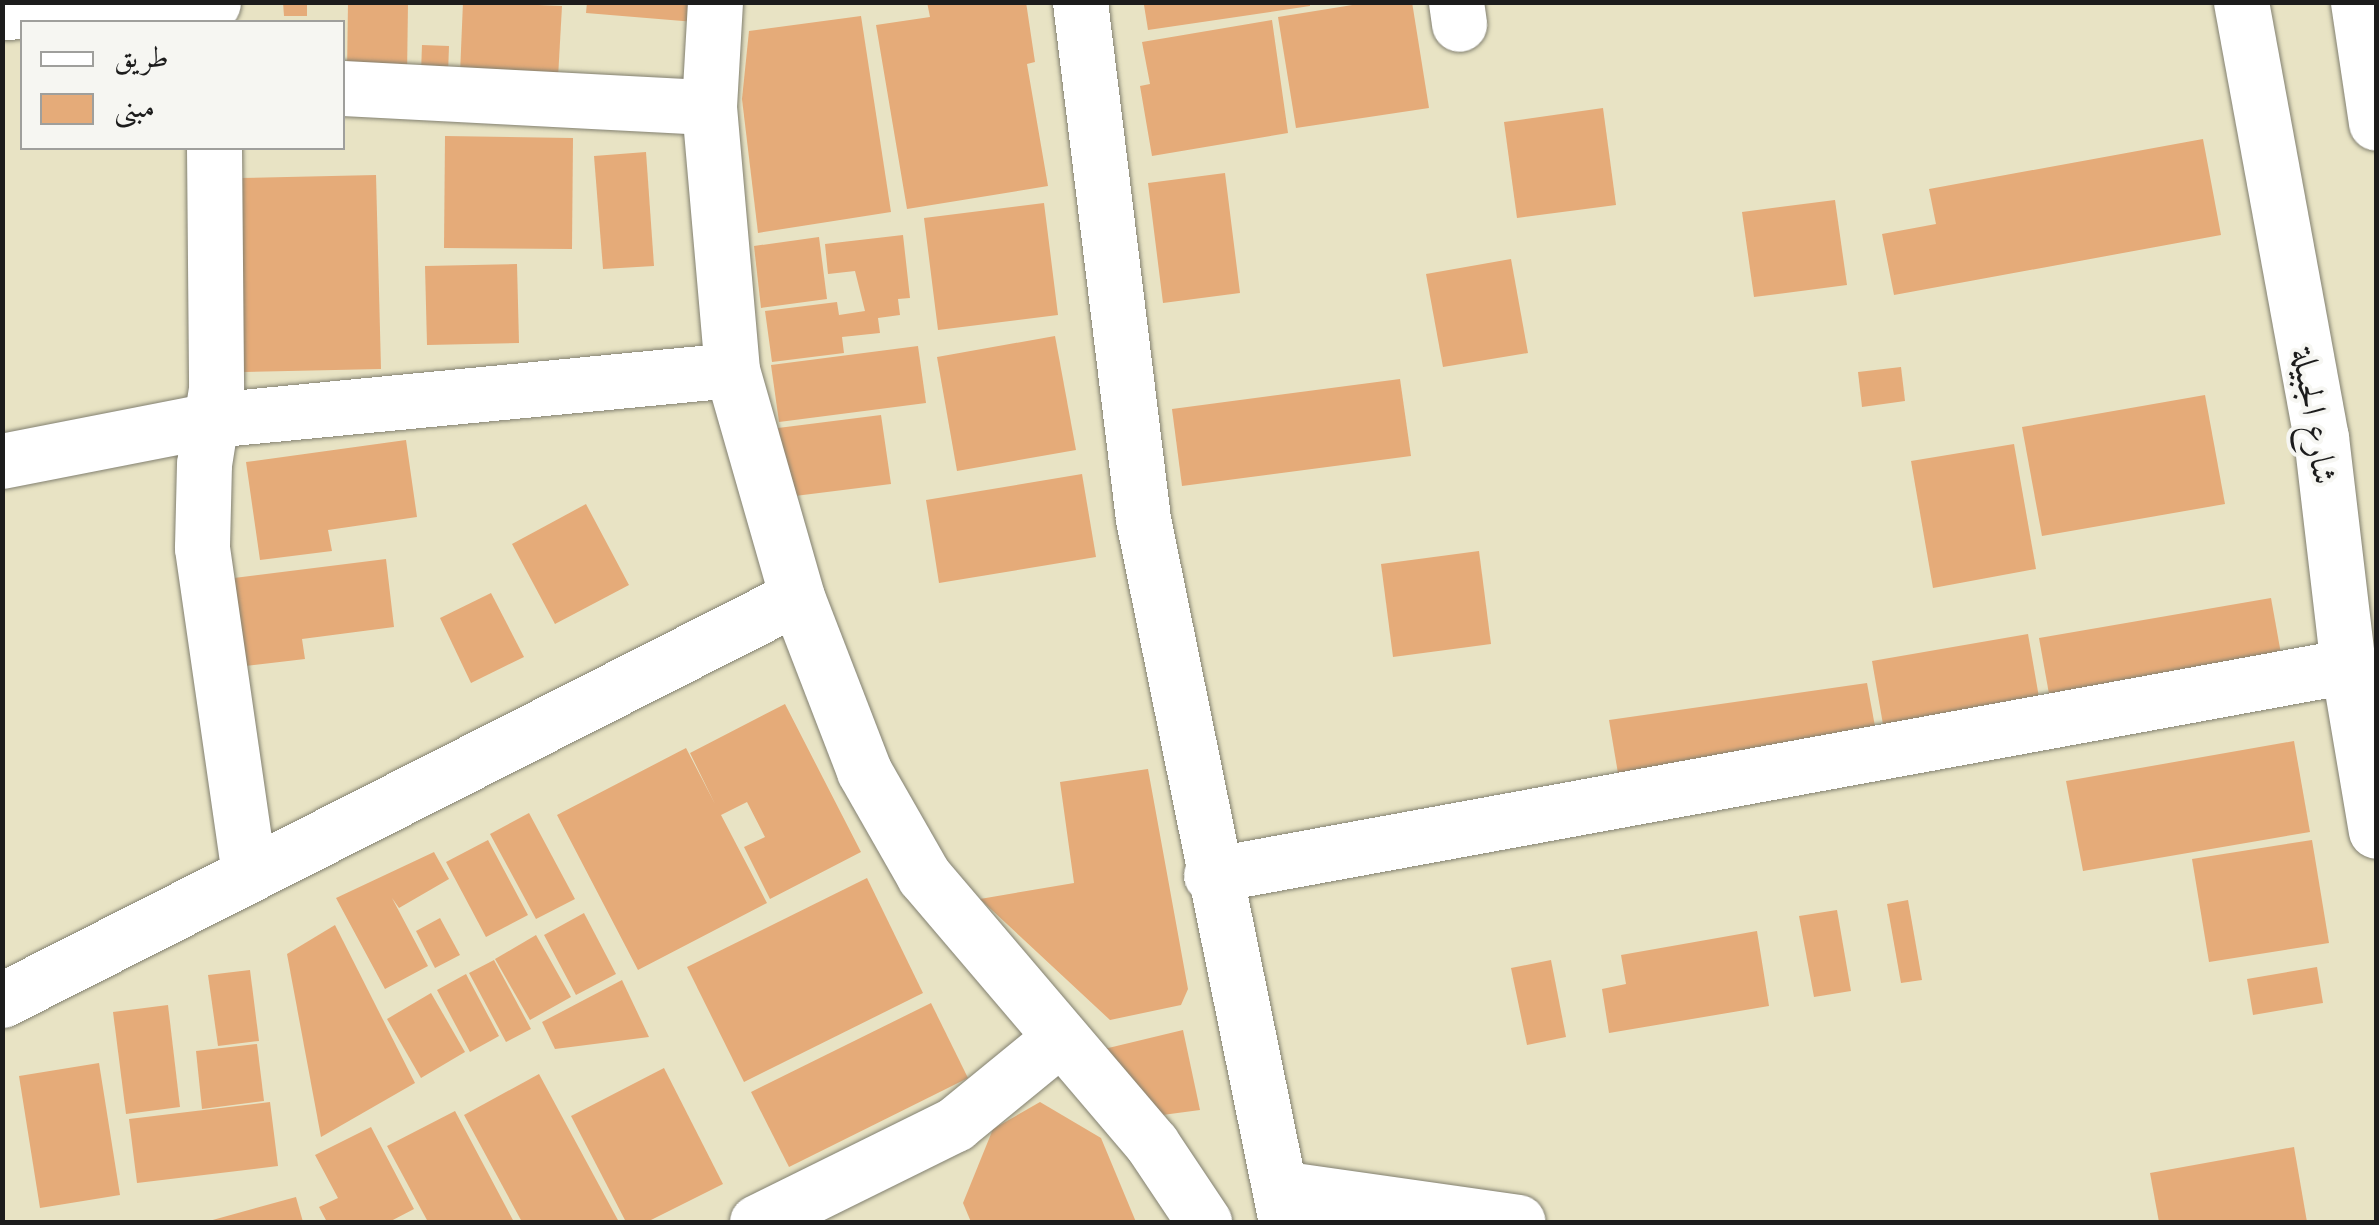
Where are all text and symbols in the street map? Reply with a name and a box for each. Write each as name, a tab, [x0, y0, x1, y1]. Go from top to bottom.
legend	[20, 20, 345, 150]
text: طريق	[114, 38, 169, 75]
text: مبنى	[114, 88, 155, 125]
street label: شارع الجبيلة	[2284, 345, 2346, 487]

